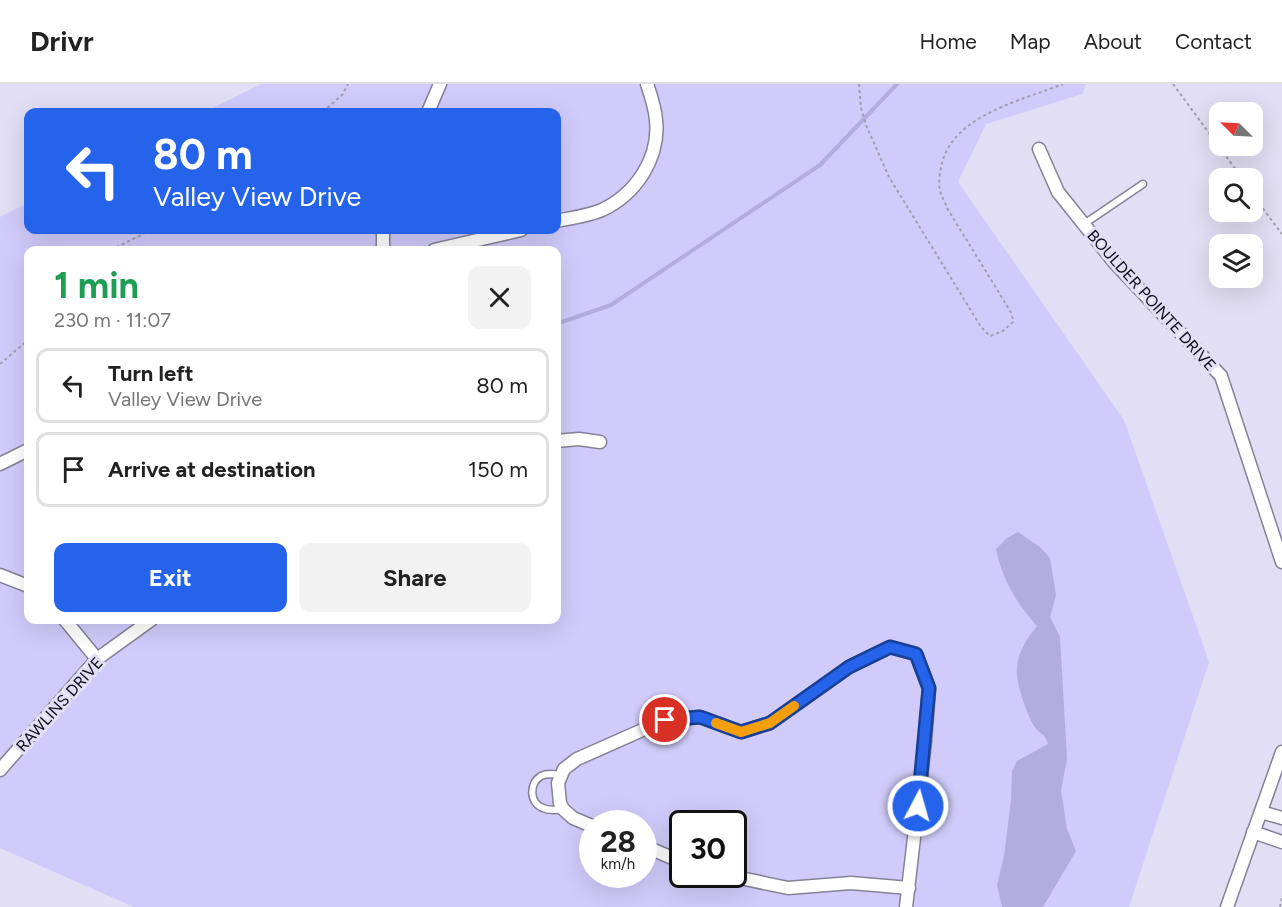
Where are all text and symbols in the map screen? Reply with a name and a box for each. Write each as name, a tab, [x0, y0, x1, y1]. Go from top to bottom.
text: Drivr	[30, 24, 94, 58]
text: Home	[920, 29, 977, 54]
text: Map	[1010, 29, 1051, 54]
text: About	[1084, 29, 1142, 54]
text: Contact	[1175, 29, 1252, 54]
north arrow	[1209, 102, 1263, 156]
map controls	[1209, 102, 1263, 288]
text: 80 m	[153, 129, 253, 180]
icon: left	[54, 132, 132, 210]
button: search	[1209, 168, 1263, 222]
text: Valley View Drive	[153, 180, 361, 213]
street label: BOULDER POINTE DRIVE	[1083, 226, 1220, 375]
button: layers	[1209, 234, 1263, 288]
text: 1 min	[54, 264, 139, 307]
button: close	[468, 266, 531, 329]
text: 230 m · 11:07	[54, 308, 171, 332]
text: Turn left	[108, 360, 194, 387]
icon: left	[57, 369, 90, 402]
text: 80 m	[476, 372, 528, 399]
text: Valley View Drive	[108, 387, 262, 411]
icon: arrive	[57, 453, 90, 486]
text: Arrive at destination	[108, 456, 316, 483]
text: 150 m	[468, 456, 528, 483]
button: Exit	[54, 543, 287, 612]
button: Share	[299, 543, 531, 612]
street label: RAWLINS DRIVE	[12, 653, 107, 755]
pin	[639, 694, 690, 745]
icon: arrive	[648, 703, 681, 736]
position arrow	[886, 774, 950, 838]
speed limit sign: 30	[669, 810, 747, 888]
text: 28	[600, 823, 636, 860]
text: km/h	[601, 855, 635, 873]

